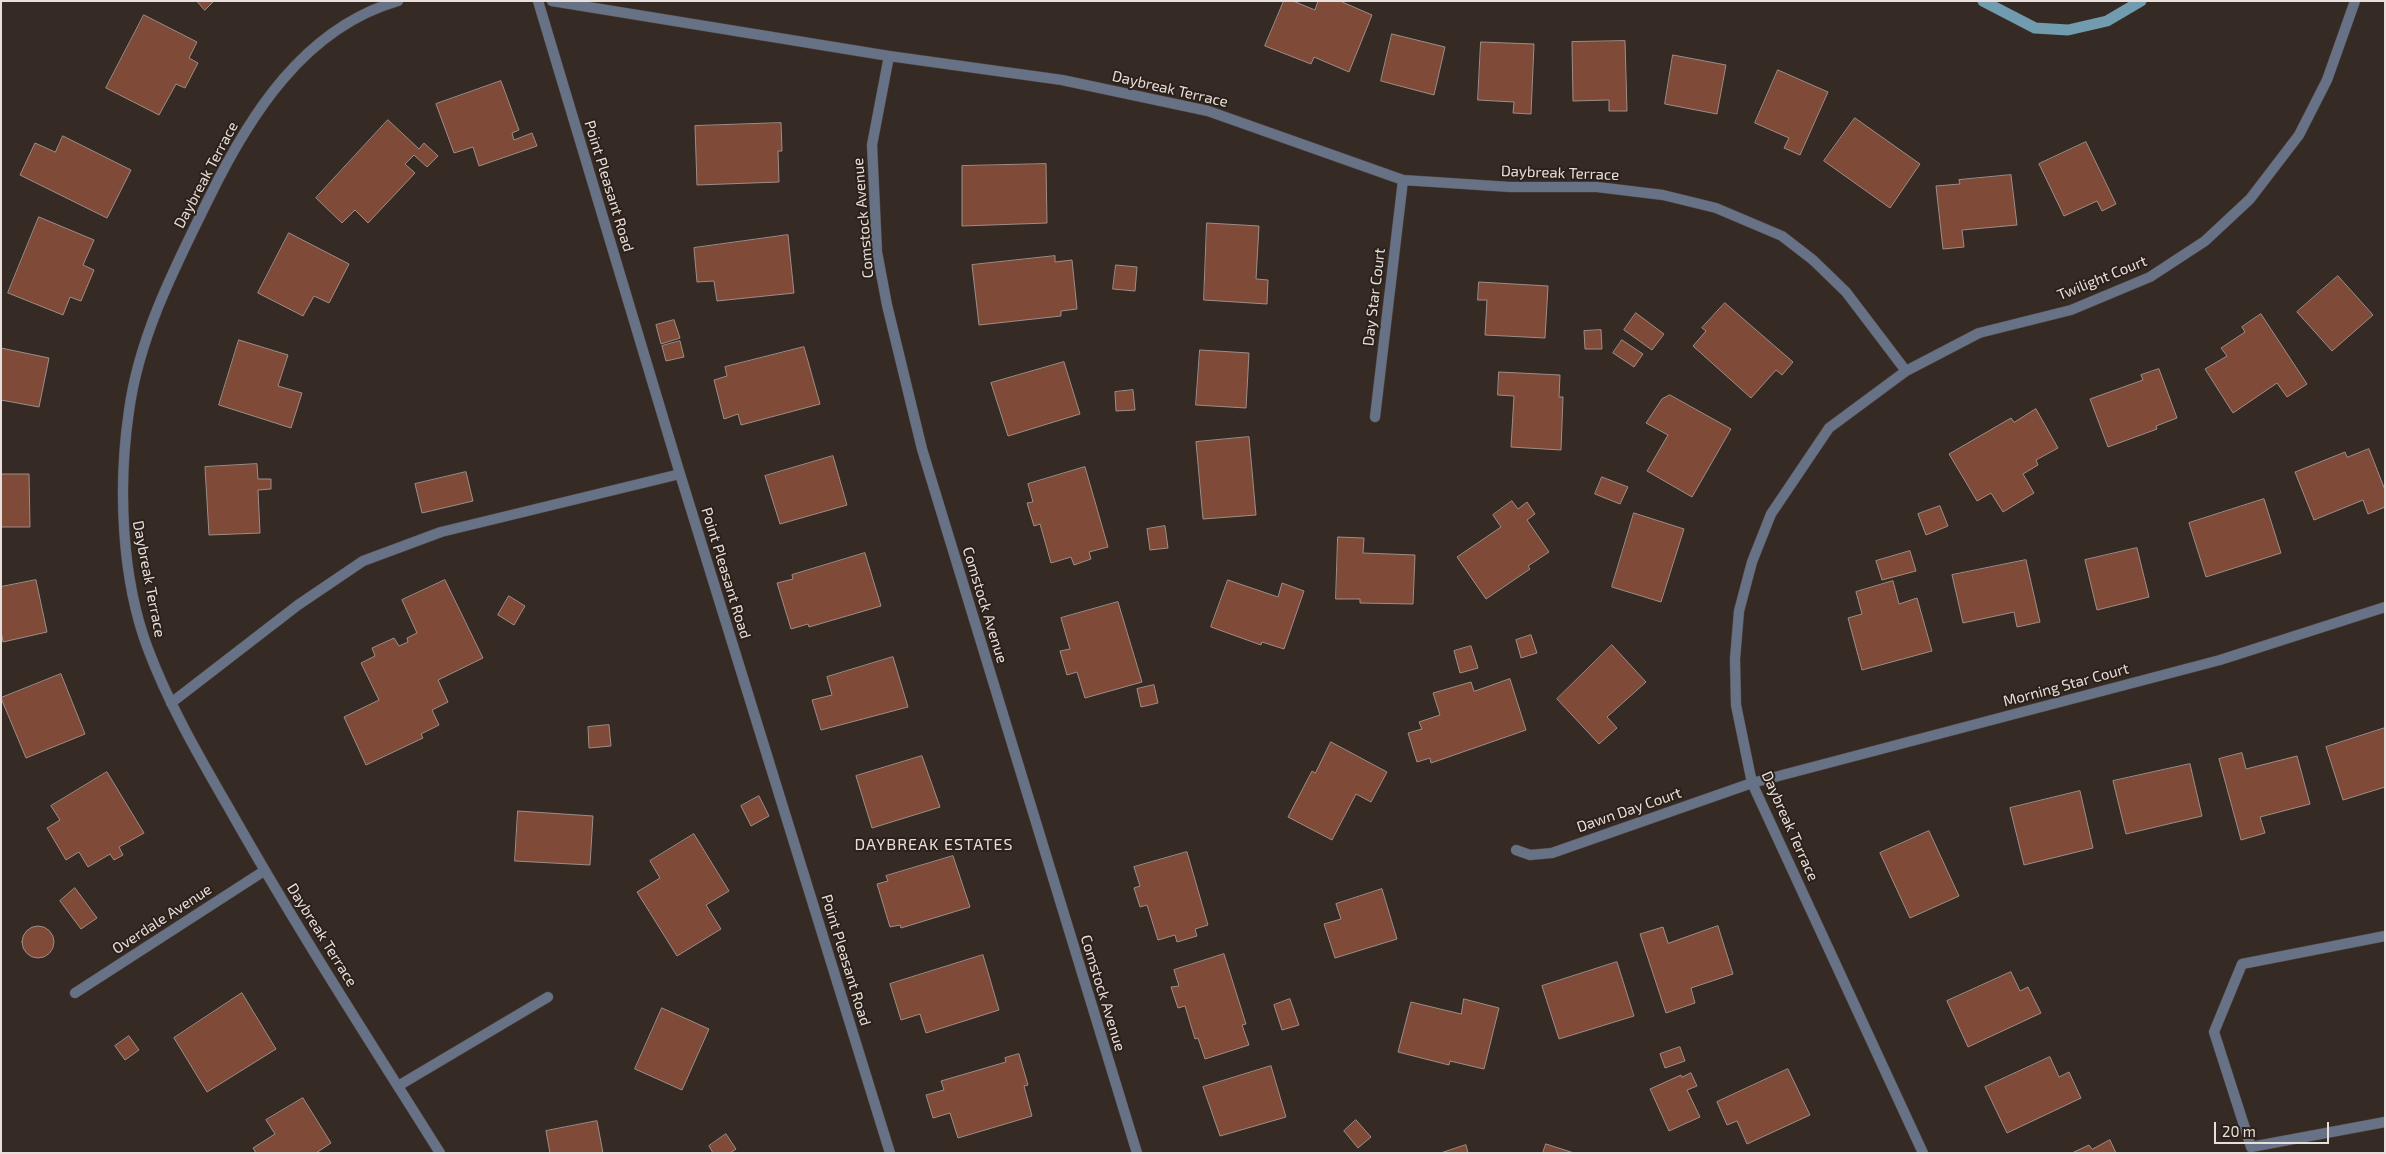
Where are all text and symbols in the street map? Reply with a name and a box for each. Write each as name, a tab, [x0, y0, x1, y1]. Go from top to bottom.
street label: Daybreak Terrace	[1110, 67, 1230, 111]
street label: Point Pleasant Road	[580, 118, 638, 254]
street label: Daybreak Terrace	[170, 119, 242, 231]
street label: Comstock Avenue	[849, 157, 877, 279]
street label: Daybreak Terrace	[1501, 162, 1619, 184]
street label: Day Star Court	[1359, 247, 1389, 347]
street label: Twilight Court	[2054, 252, 2150, 304]
street label: Point Pleasant Road	[697, 505, 755, 641]
street label: Daybreak Terrace	[129, 519, 169, 639]
street label: Comstock Avenue	[959, 545, 1011, 665]
street label: Morning Star Court	[2001, 660, 2131, 710]
street label: Daybreak Terrace	[1758, 768, 1822, 884]
street label: Dawn Day Court	[1574, 784, 1684, 836]
district label: DAYBREAK ESTATES	[852, 835, 1016, 855]
street label: Overdale Avenue	[109, 880, 215, 958]
street label: Daybreak Terrace	[283, 880, 361, 990]
street label: Point Pleasant Road	[817, 892, 875, 1028]
street label: Comstock Avenue	[1077, 933, 1129, 1053]
scale bar	[2216, 1112, 2331, 1144]
text: 20 m	[2222, 1122, 2256, 1140]

